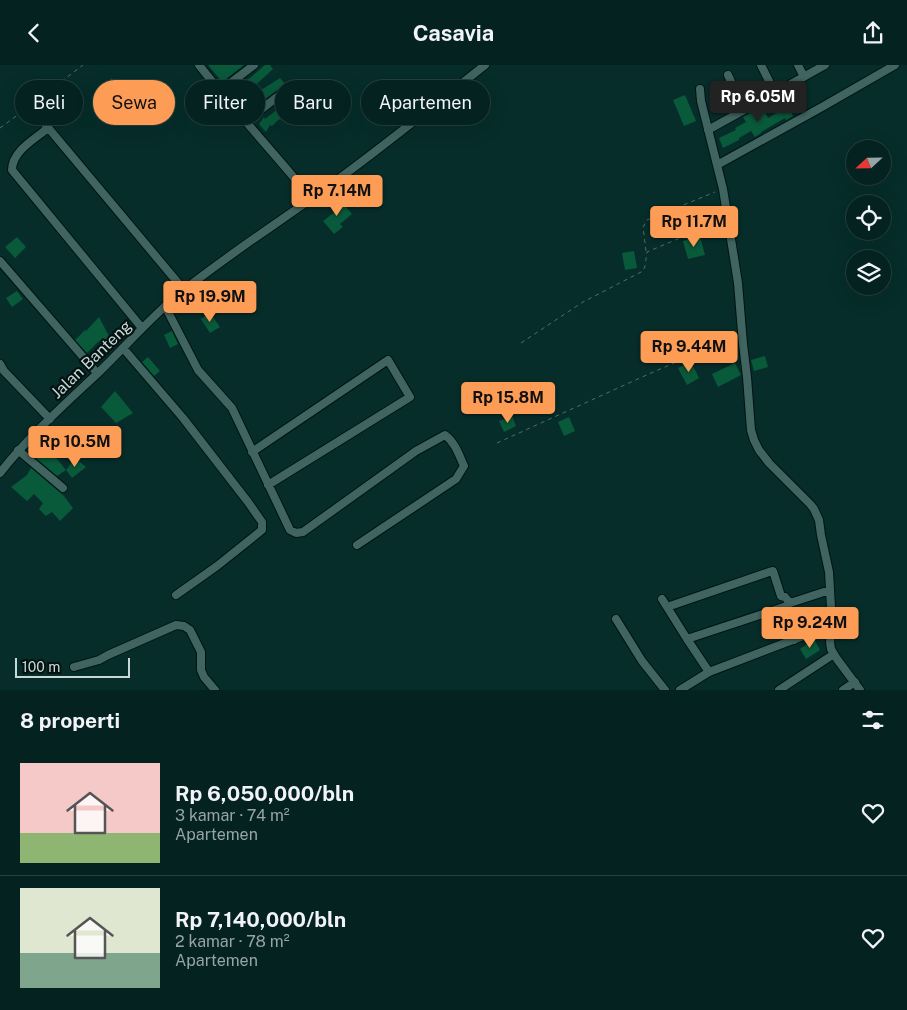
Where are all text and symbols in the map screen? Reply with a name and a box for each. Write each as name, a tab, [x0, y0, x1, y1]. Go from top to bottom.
icon: back	[20, 19, 48, 47]
icon: share	[859, 19, 887, 47]
text: Casavia	[413, 20, 494, 46]
chip: Beli	[15, 80, 83, 125]
chip: Sewa	[93, 80, 175, 125]
chip: Filter	[185, 80, 265, 125]
chip: Baru	[275, 80, 351, 125]
chip: Apartemen	[361, 80, 490, 125]
pin: Rp 6.05M	[706, 80, 810, 123]
text: Rp 6.05M	[720, 87, 796, 106]
north arrow	[846, 140, 891, 185]
map controls	[846, 140, 891, 295]
pin: Rp 7.14M	[285, 175, 389, 217]
text: Rp 7.14M	[303, 181, 371, 200]
button: locate	[846, 195, 891, 240]
pin: Rp 11.7M	[642, 205, 746, 248]
text: Rp 11.7M	[661, 212, 727, 231]
button: layers	[846, 250, 891, 295]
pin: Rp 19.9M	[158, 281, 262, 323]
text: Rp 19.9M	[174, 287, 246, 306]
street label: Jalan Banteng	[47, 316, 136, 403]
pin: Rp 9.44M	[637, 331, 741, 373]
text: Rp 9.44M	[652, 337, 726, 356]
pin: Rp 15.8M	[456, 381, 560, 424]
text: Rp 15.8M	[472, 388, 544, 407]
pin: Rp 10.5M	[23, 425, 127, 468]
text: Rp 10.5M	[39, 432, 111, 451]
pin: Rp 9.24M	[758, 607, 862, 649]
text: Rp 9.24M	[773, 613, 847, 632]
scale bar	[15, 655, 130, 678]
text: 100 m	[22, 659, 60, 675]
icon: filters	[859, 706, 887, 734]
text: 8 properti	[20, 708, 120, 733]
text: Rp 6,050,000/bln	[175, 781, 354, 806]
icon: home	[60, 783, 120, 843]
icon: heart	[859, 799, 887, 827]
text: 3 kamar · 74 m²	[175, 806, 290, 825]
text: Apartemen	[175, 825, 258, 844]
text: Rp 7,140,000/bln	[175, 907, 346, 932]
icon: home	[60, 908, 120, 968]
icon: heart	[859, 924, 887, 952]
text: 2 kamar · 78 m²	[175, 932, 290, 951]
text: Apartemen	[175, 951, 258, 970]

